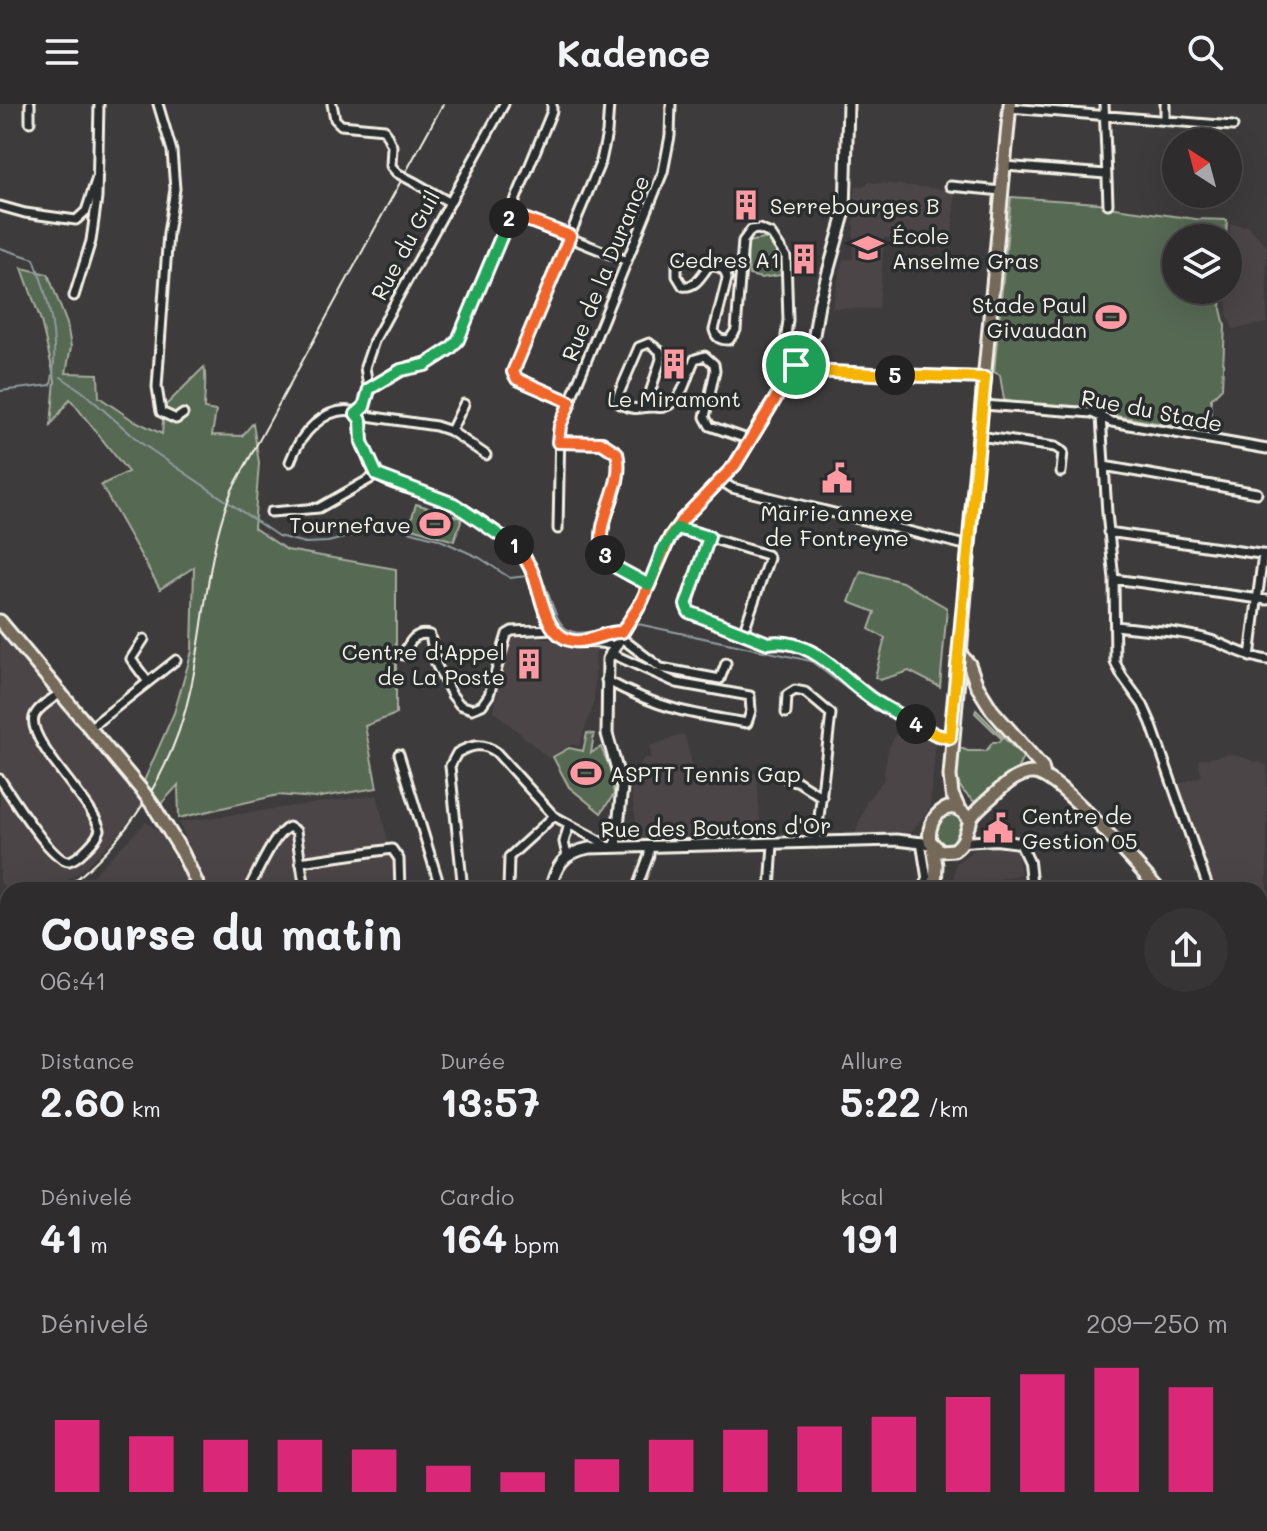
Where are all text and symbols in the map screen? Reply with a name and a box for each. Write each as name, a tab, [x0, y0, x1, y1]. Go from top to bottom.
text: Kadence	[557, 29, 710, 76]
icon: menu	[40, 30, 84, 74]
icon: search	[1183, 30, 1227, 74]
north arrow	[1162, 128, 1242, 208]
map controls	[1162, 128, 1242, 304]
street label: Rue de la Durance	[554, 171, 656, 365]
street label: Rue du Guil	[364, 185, 446, 305]
building icon: Serrebourges B	[729, 188, 763, 222]
place label: Serrebourges B	[770, 191, 940, 220]
pin: 2	[489, 198, 529, 238]
text: 2	[503, 203, 515, 232]
place label: École Anselme Gras	[892, 221, 1039, 275]
button: layers	[1162, 224, 1242, 304]
school or university icon: École Anselme Gras	[851, 231, 885, 265]
building icon: Cedres A1	[787, 242, 821, 276]
place label: Cedres A1	[669, 245, 780, 274]
place label: Stade Paul Givaudan	[972, 290, 1087, 344]
sports icon: Stade Paul Givaudan	[1094, 300, 1128, 334]
pin	[762, 331, 830, 399]
icon: arrive	[774, 343, 818, 387]
building icon: Le Miramont	[657, 347, 691, 381]
pin: 5	[875, 355, 915, 395]
text: 5	[889, 360, 901, 389]
street label: Rue du Stade	[1079, 382, 1225, 438]
place label: Le Miramont	[607, 384, 741, 413]
public building icon: Mairie annexe de Fontreyne	[820, 461, 854, 495]
place label: Mairie annexe de Fontreyne	[761, 498, 913, 552]
sports icon: Tournefave	[418, 507, 452, 541]
place label: Tournefave	[289, 510, 411, 539]
pin: 1	[494, 525, 534, 565]
text: 1	[509, 530, 519, 559]
pin: 3	[585, 535, 625, 575]
text: 3	[598, 540, 612, 569]
place label: Centre d'Appel de La Poste	[342, 637, 505, 691]
building icon: Centre d'Appel de La Poste	[512, 647, 546, 681]
pin: 4	[896, 704, 936, 744]
text: 4	[909, 709, 923, 738]
sports icon: ASPTT Tennis Gap	[569, 756, 603, 790]
place label: ASPTT Tennis Gap	[610, 759, 801, 788]
place label: Centre de Gestion 05	[1022, 801, 1138, 855]
street label: Rue des Boutons d'Or	[600, 810, 832, 844]
public building icon: Centre de Gestion 05	[981, 811, 1015, 845]
text: Course du matin	[40, 904, 402, 961]
button: share	[1144, 908, 1228, 992]
text: 06:41	[40, 963, 107, 997]
text: Distance	[40, 1046, 135, 1075]
text: Durée	[440, 1046, 505, 1075]
text: Allure	[840, 1046, 903, 1075]
text: 2.60	[40, 1075, 125, 1127]
text: 13:57	[440, 1075, 540, 1127]
text: 5:22	[840, 1075, 921, 1127]
text: km	[125, 1094, 161, 1123]
text: /km	[921, 1094, 969, 1123]
text: Dénivelé	[40, 1182, 132, 1211]
text: Cardio	[440, 1182, 514, 1211]
text: kcal	[840, 1182, 884, 1211]
text: 41	[40, 1211, 83, 1263]
text: 164	[440, 1211, 507, 1263]
text: 191	[840, 1211, 899, 1263]
text: m	[83, 1230, 108, 1259]
text: bpm	[507, 1230, 559, 1259]
text: Dénivelé	[40, 1306, 149, 1340]
text: 209–250 m	[1086, 1306, 1228, 1340]

